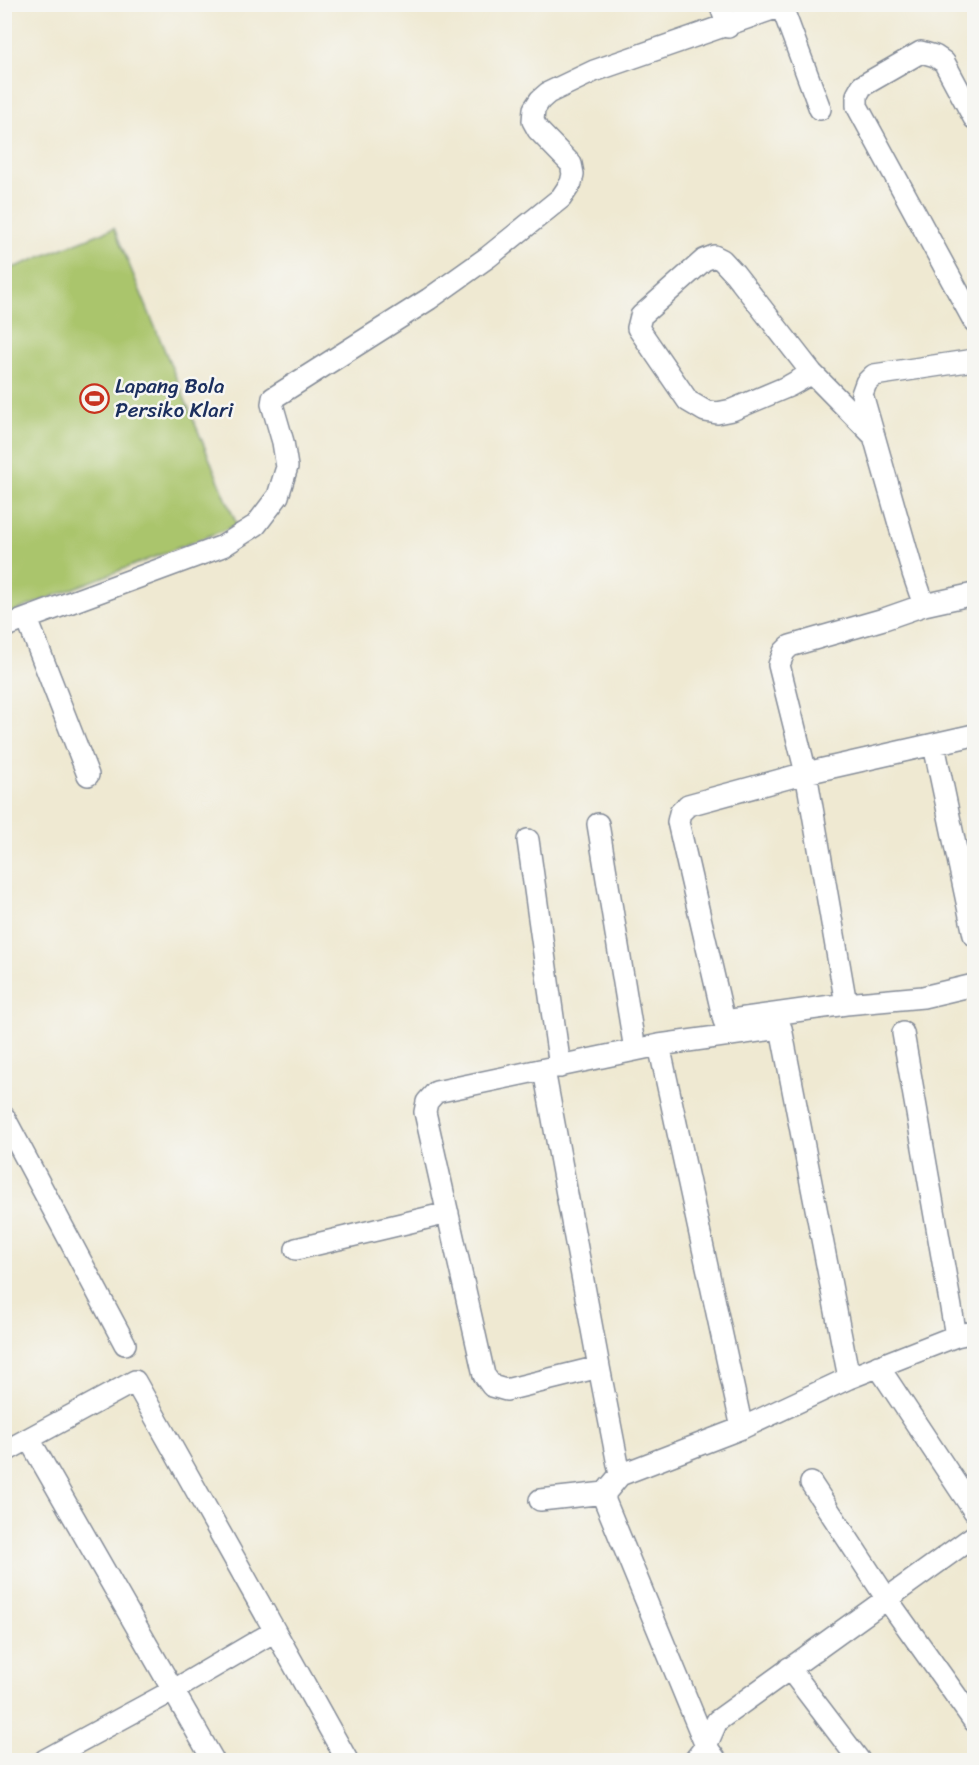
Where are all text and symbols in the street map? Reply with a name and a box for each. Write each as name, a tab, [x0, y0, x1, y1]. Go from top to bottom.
place label: Lapang Bola Persiko Klari	[115, 367, 235, 429]
sports icon: Lapang Bola Persiko Klari	[78, 382, 110, 414]

